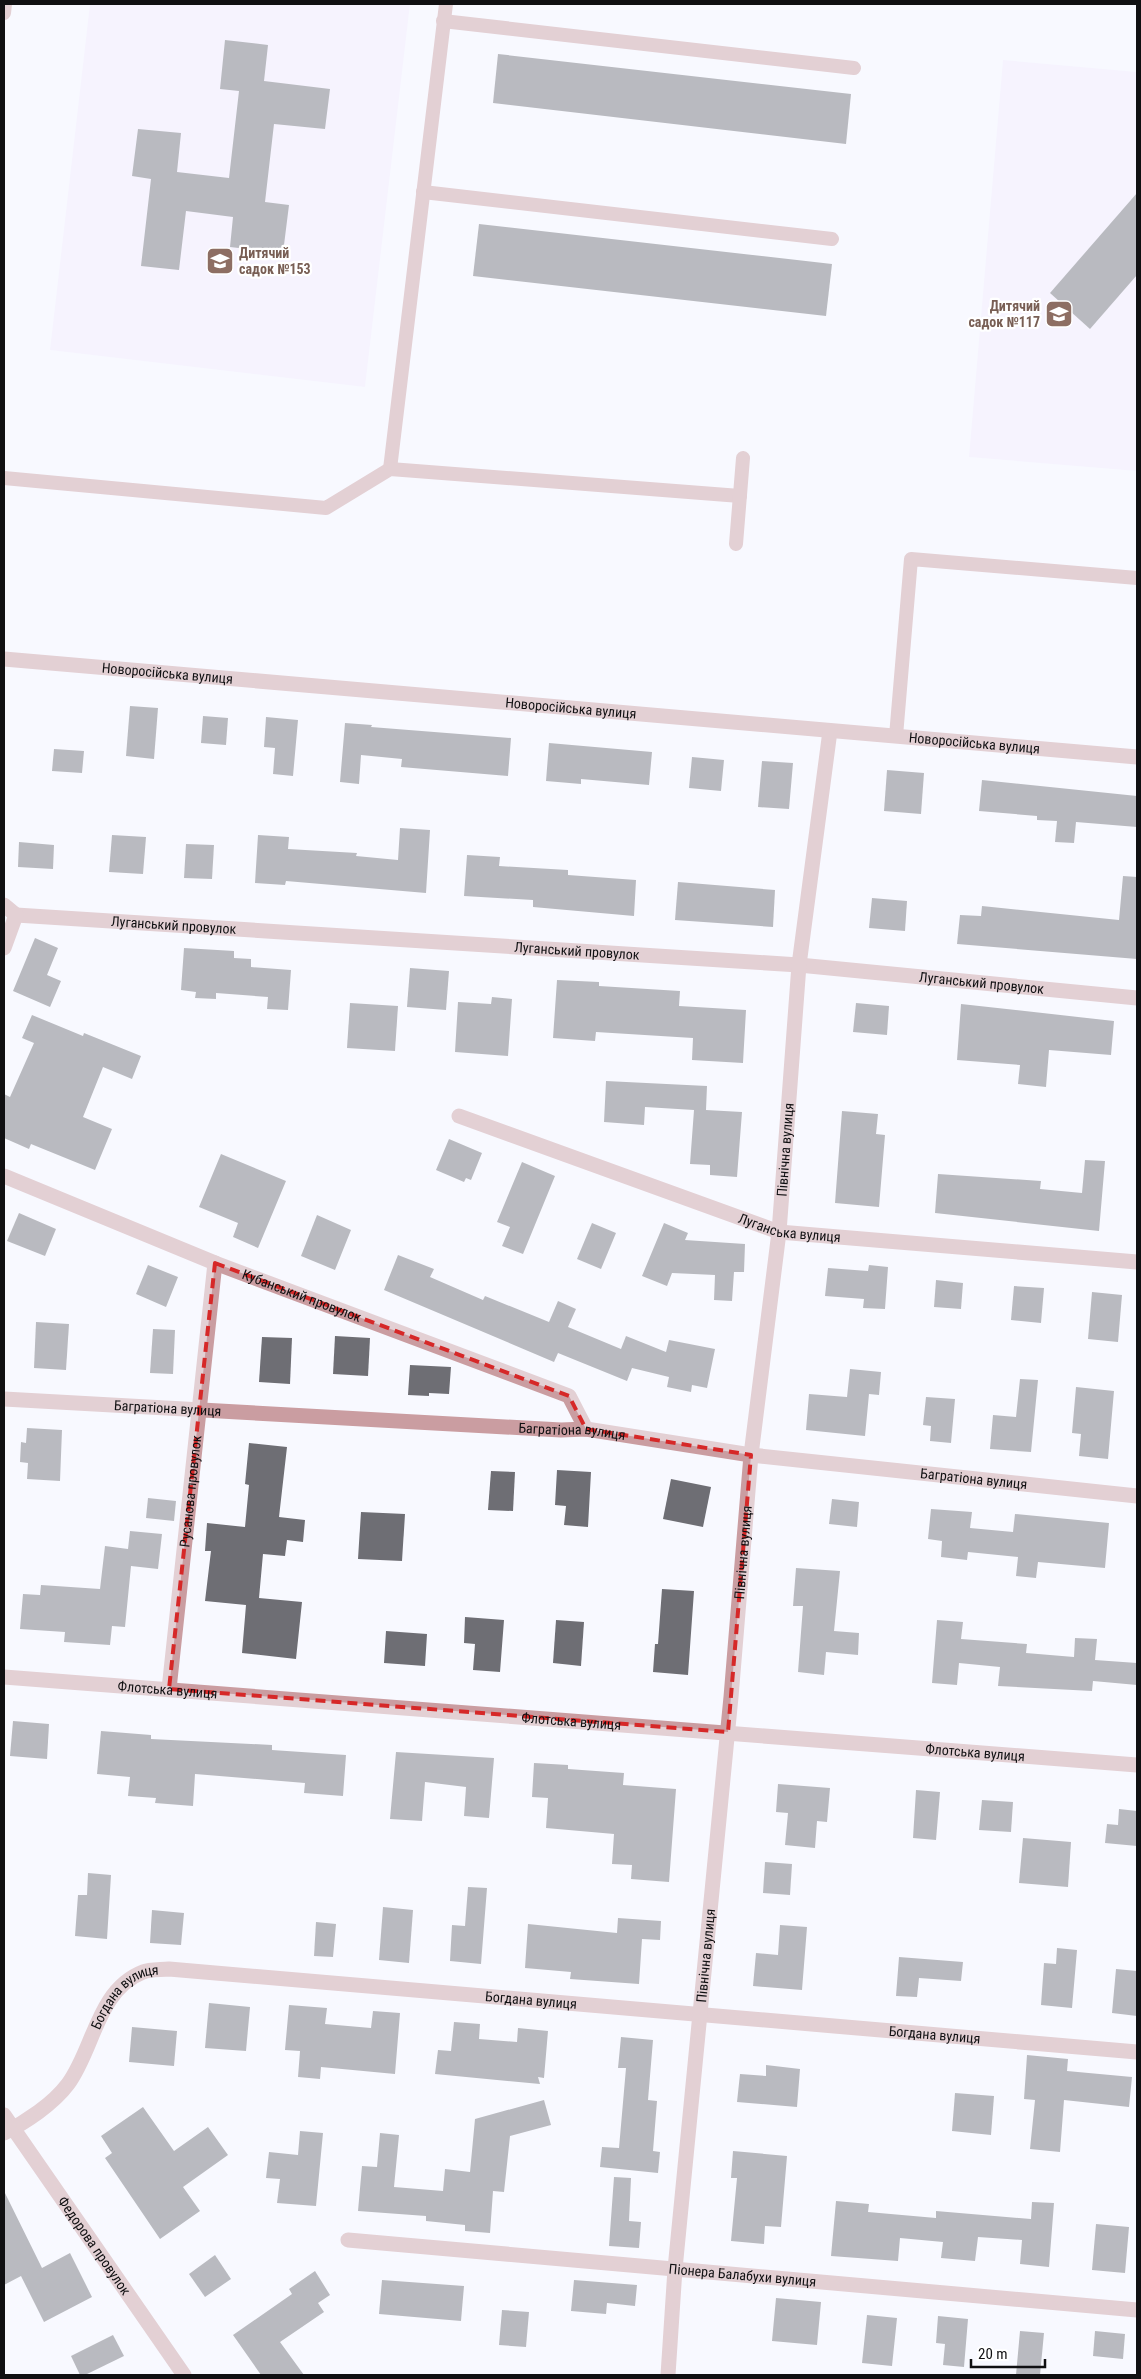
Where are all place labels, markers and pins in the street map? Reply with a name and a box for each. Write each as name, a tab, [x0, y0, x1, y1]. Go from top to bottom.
place label: Дитячий садок №153	[239, 245, 311, 277]
school or university icon: Дитячий садок №153	[205, 246, 235, 276]
place label: Дитячий садок №117	[968, 298, 1040, 330]
school or university icon: Дитячий садок №117	[1044, 299, 1074, 329]

